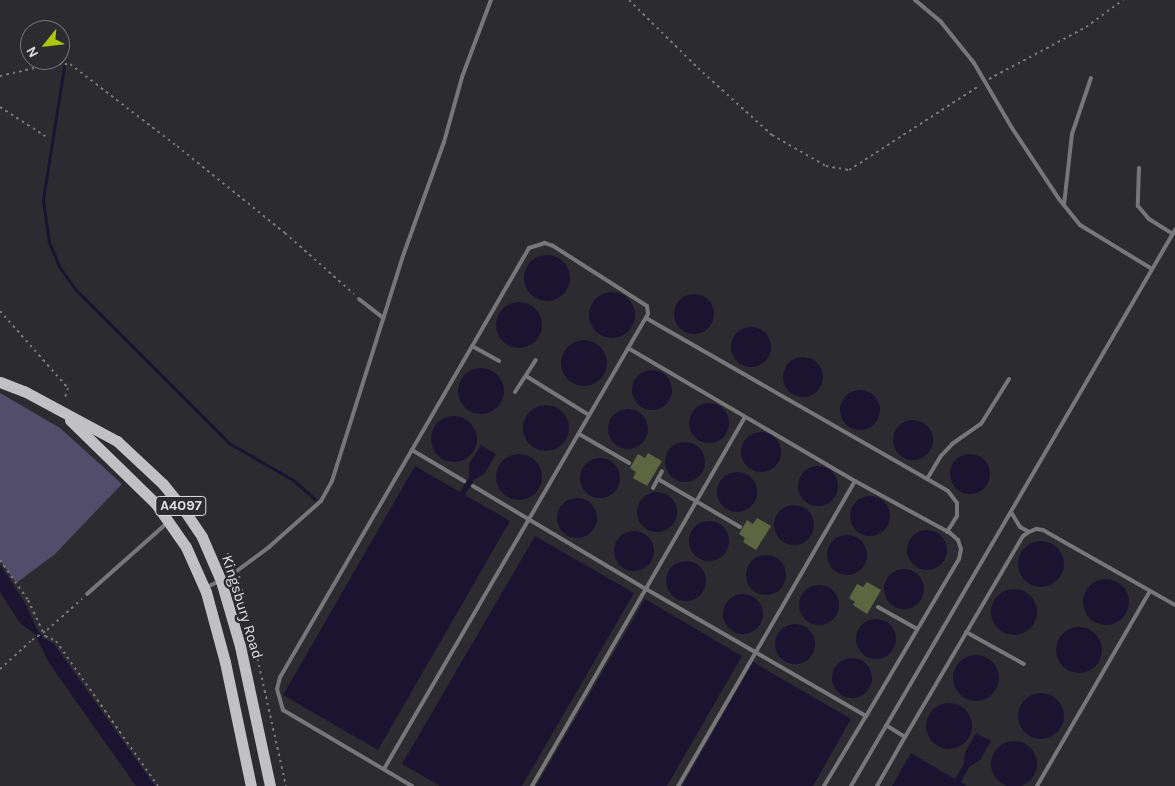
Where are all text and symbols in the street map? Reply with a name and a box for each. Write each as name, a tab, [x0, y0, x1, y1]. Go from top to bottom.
north arrow	[20, 20, 70, 70]
text: N	[22, 44, 42, 61]
road number: A4097	[155, 494, 207, 518]
street label: Kingsbury Road	[218, 553, 266, 661]

